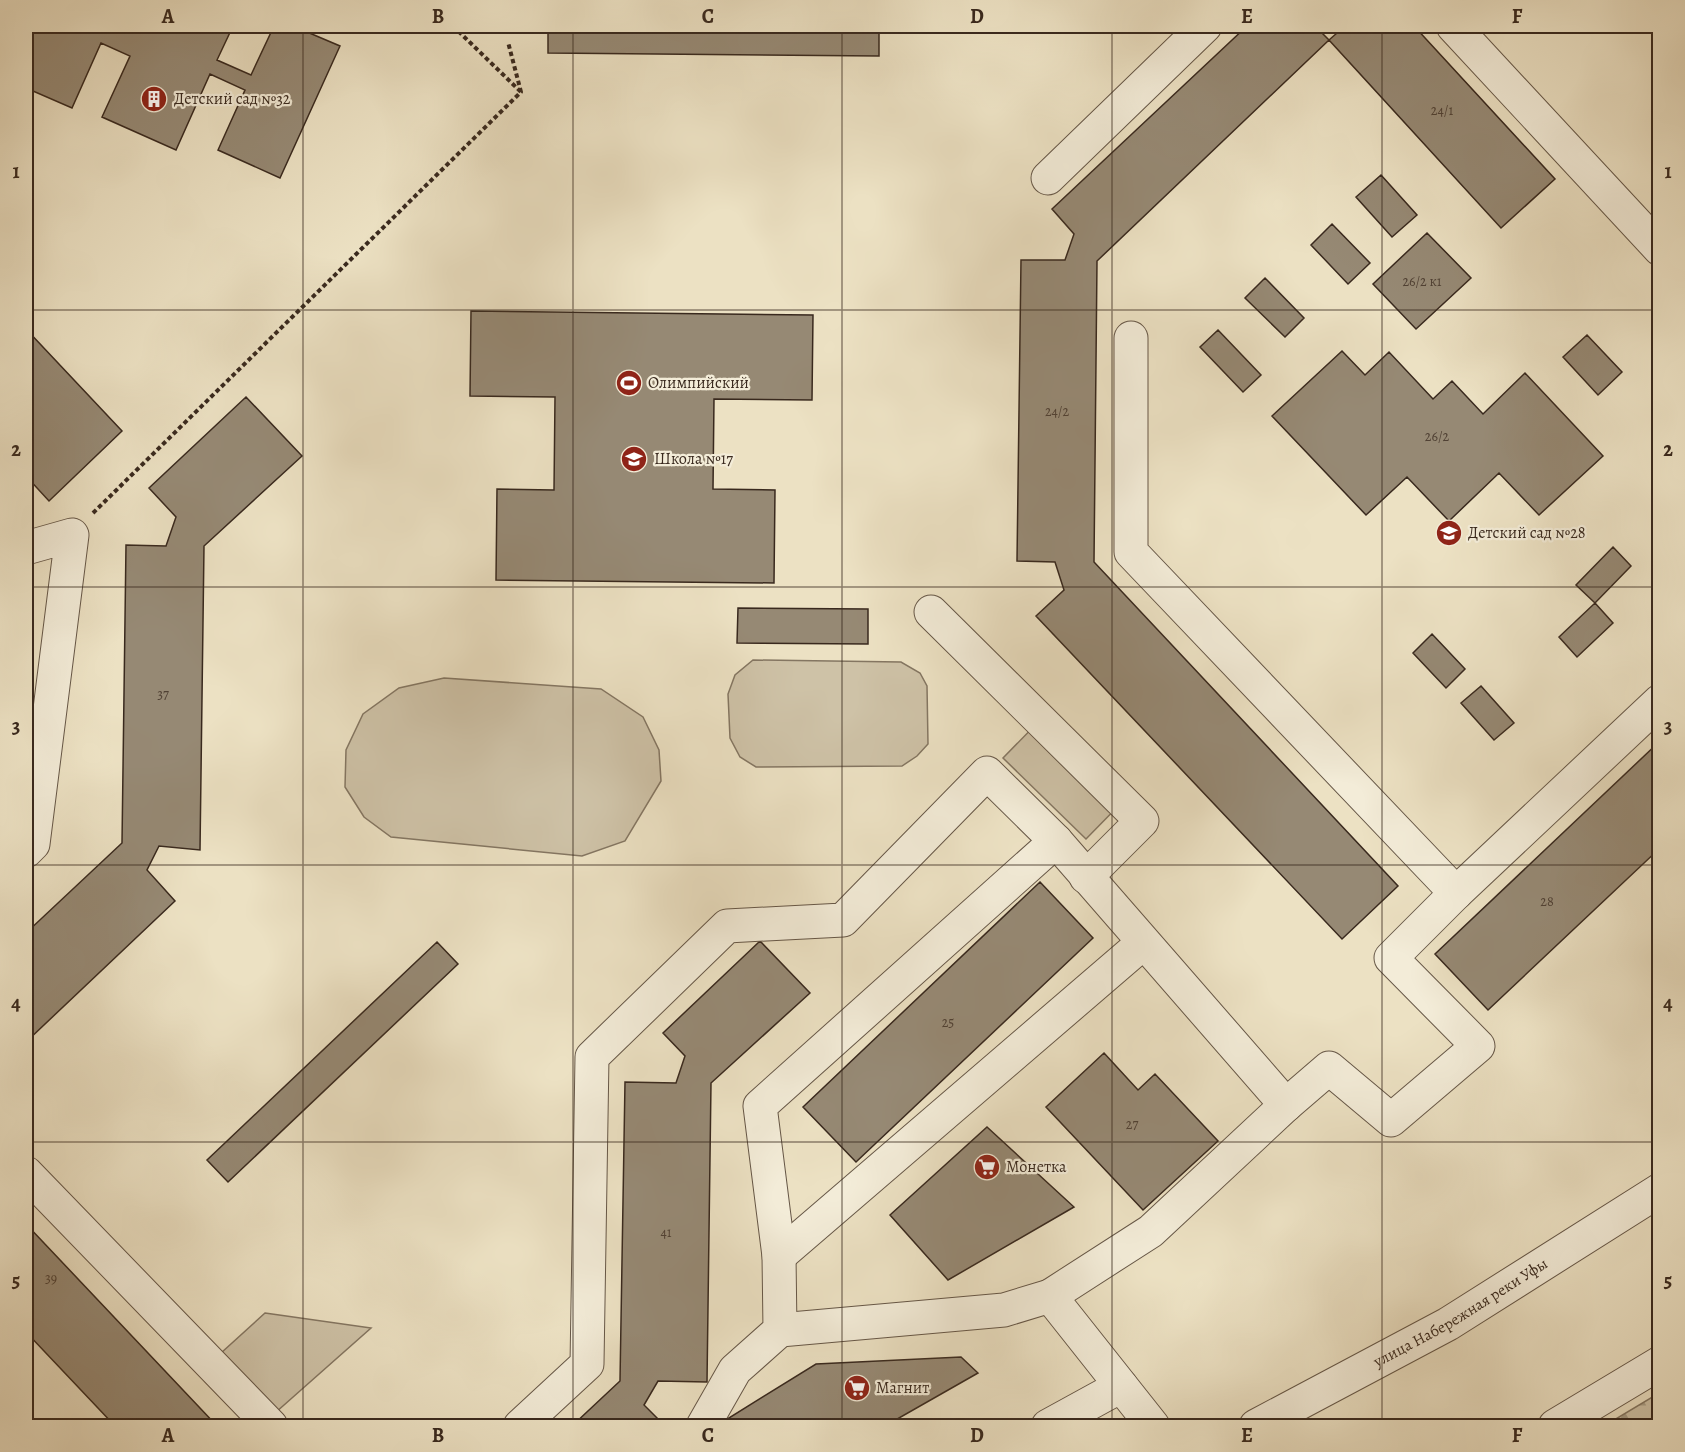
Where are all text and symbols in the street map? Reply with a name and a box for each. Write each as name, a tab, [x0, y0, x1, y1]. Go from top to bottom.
text: A	[161, 3, 175, 30]
text: B	[432, 3, 444, 30]
text: C	[702, 3, 714, 30]
text: D	[970, 3, 984, 30]
text: E	[1241, 3, 1253, 30]
text: F	[1512, 3, 1523, 30]
building icon: Детский сад №32	[139, 84, 169, 114]
place label: Детский сад №32	[174, 88, 291, 110]
house number: 24/1	[1431, 101, 1453, 120]
text: 1	[12, 158, 20, 185]
text: 1	[1664, 158, 1672, 185]
house number: 26/2 к1	[1402, 272, 1442, 291]
sports icon: Олимпийский	[614, 368, 644, 398]
place label: Олимпийский	[648, 372, 749, 394]
house number: 24/2	[1045, 402, 1069, 421]
house number: 26/2	[1425, 427, 1450, 446]
text: 2	[11, 436, 21, 463]
text: 2	[1663, 436, 1673, 463]
school or university icon: Школа №17	[619, 444, 649, 474]
place label: Школа №17	[654, 448, 733, 470]
school or university icon: Детский сад №28	[1434, 518, 1464, 548]
place label: Детский сад №28	[1468, 522, 1586, 544]
house number: 37	[157, 685, 169, 704]
text: 3	[12, 713, 20, 740]
text: 3	[1664, 713, 1672, 740]
house number: 28	[1540, 892, 1554, 911]
text: 4	[11, 990, 21, 1017]
text: 4	[1663, 990, 1673, 1017]
house number: 25	[942, 1013, 954, 1032]
house number: 27	[1126, 1115, 1138, 1134]
supermarket icon: Монетка	[972, 1152, 1002, 1182]
place label: Монетка	[1006, 1156, 1067, 1178]
house number: 41	[660, 1223, 672, 1242]
street label: улица Набережная реки Уфы	[1369, 1253, 1552, 1373]
text: 5	[12, 1267, 20, 1294]
text: 5	[1664, 1267, 1672, 1294]
house number: 39	[45, 1269, 57, 1288]
supermarket icon: Магнит	[842, 1373, 872, 1403]
place label: Магнит	[876, 1377, 929, 1399]
text: A	[161, 1422, 175, 1449]
text: B	[432, 1422, 444, 1449]
text: C	[702, 1422, 714, 1449]
text: D	[970, 1422, 984, 1449]
text: E	[1241, 1422, 1253, 1449]
text: F	[1512, 1422, 1523, 1449]

